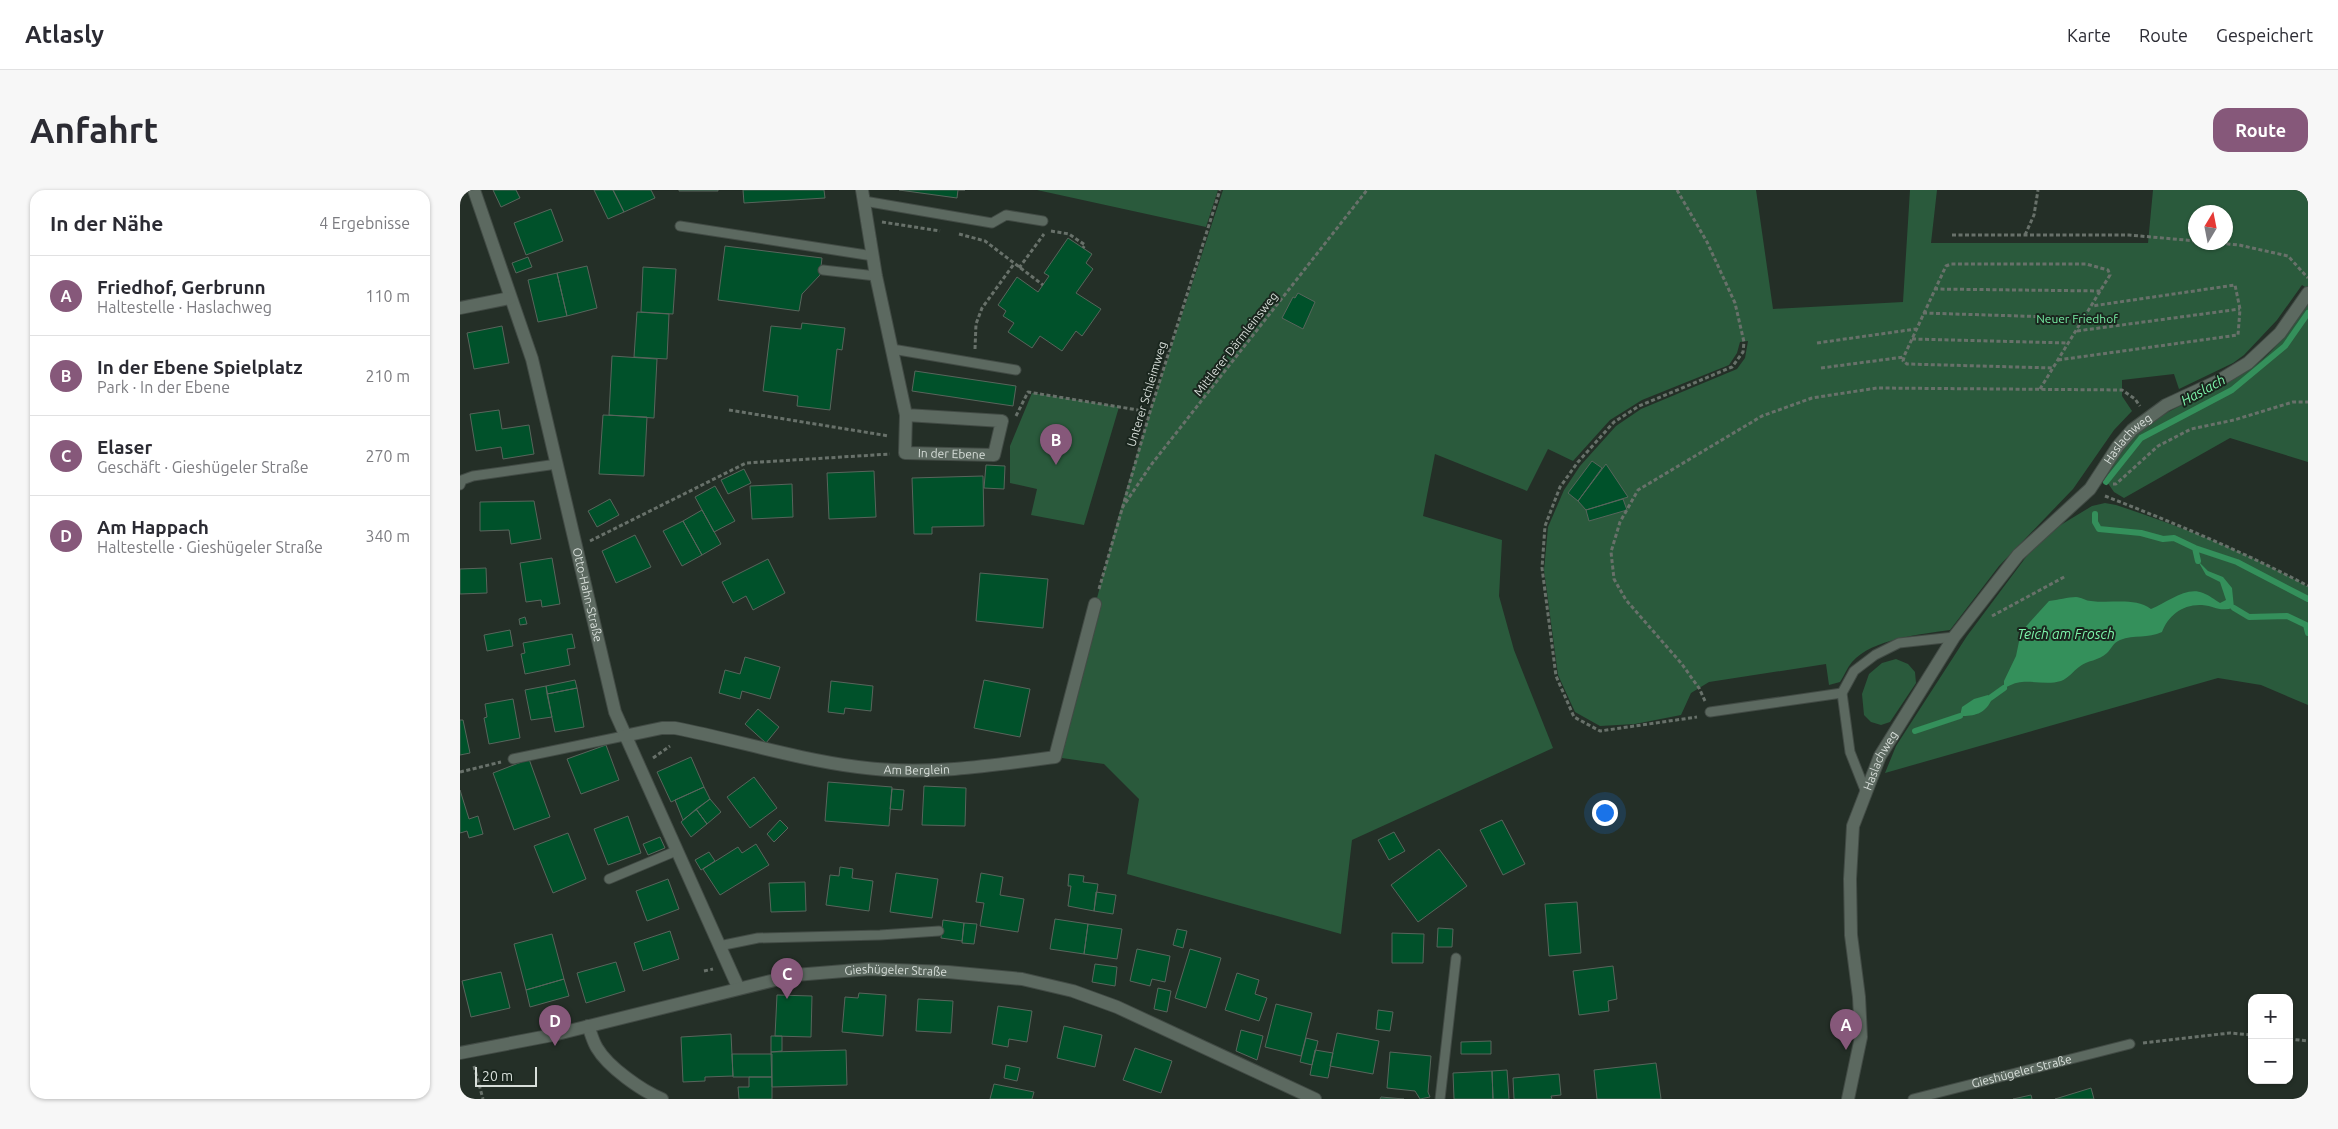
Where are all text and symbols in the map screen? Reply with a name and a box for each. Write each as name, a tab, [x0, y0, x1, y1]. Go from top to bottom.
text: Atlasly	[25, 21, 104, 48]
text: Karte	[2067, 25, 2111, 45]
text: Route	[2139, 25, 2188, 45]
text: Gespeichert	[2216, 25, 2313, 45]
button: Route	[2213, 108, 2308, 152]
text: Anfahrt	[30, 110, 158, 150]
north arrow	[2188, 205, 2233, 250]
text: In der Nähe	[50, 211, 163, 235]
text: 4 Ergebnisse	[319, 214, 410, 232]
text: Friedhof, Gerbrunn	[97, 276, 266, 298]
text: A	[60, 287, 72, 305]
text: 110 m	[365, 287, 410, 305]
street label: Mittlerer Därmleinsweg	[1191, 289, 1280, 398]
text: Haltestelle · Haslachweg	[97, 298, 272, 316]
park label: Neuer Friedhof	[2036, 312, 2118, 325]
street label: Unterer Schleimweg	[1124, 340, 1169, 448]
text: In der Ebene Spielplatz	[97, 356, 303, 378]
text: B	[61, 367, 71, 385]
text: 210 m	[365, 367, 410, 385]
water label: Haslach	[2178, 371, 2228, 409]
text: Park · In der Ebene	[97, 378, 230, 396]
street label: Haslachweg	[2101, 411, 2154, 466]
pin: B	[1040, 424, 1072, 465]
text: Elaser	[97, 436, 152, 458]
street label: In der Ebene	[918, 446, 986, 461]
text: C	[61, 447, 71, 465]
text: 270 m	[365, 447, 410, 465]
text: Geschäft · Gieshügeler Straße	[97, 458, 309, 476]
text: Am Happach	[97, 516, 209, 538]
text: D	[60, 527, 72, 545]
text: 340 m	[365, 527, 410, 545]
text: Haltestelle · Gieshügeler Straße	[97, 538, 323, 556]
street label: Otto-Hahn-Straße	[571, 546, 605, 643]
water label: Teich am Frosch	[2017, 626, 2115, 642]
street label: Haslachweg	[1860, 728, 1900, 792]
street label: Am Berglein	[883, 762, 950, 777]
your location	[1592, 800, 1618, 826]
pin: C	[771, 958, 803, 999]
street label: Gieshügeler Straße	[844, 962, 947, 978]
map controls	[2248, 994, 2293, 1084]
button: +	[2248, 994, 2293, 1039]
pin: D	[539, 1005, 571, 1046]
pin: A	[1830, 1009, 1862, 1050]
button: −	[2248, 1039, 2293, 1084]
street label: Gieshügeler Straße	[1970, 1052, 2073, 1090]
scale bar	[475, 1064, 538, 1087]
text: 20 m	[482, 1068, 513, 1084]

